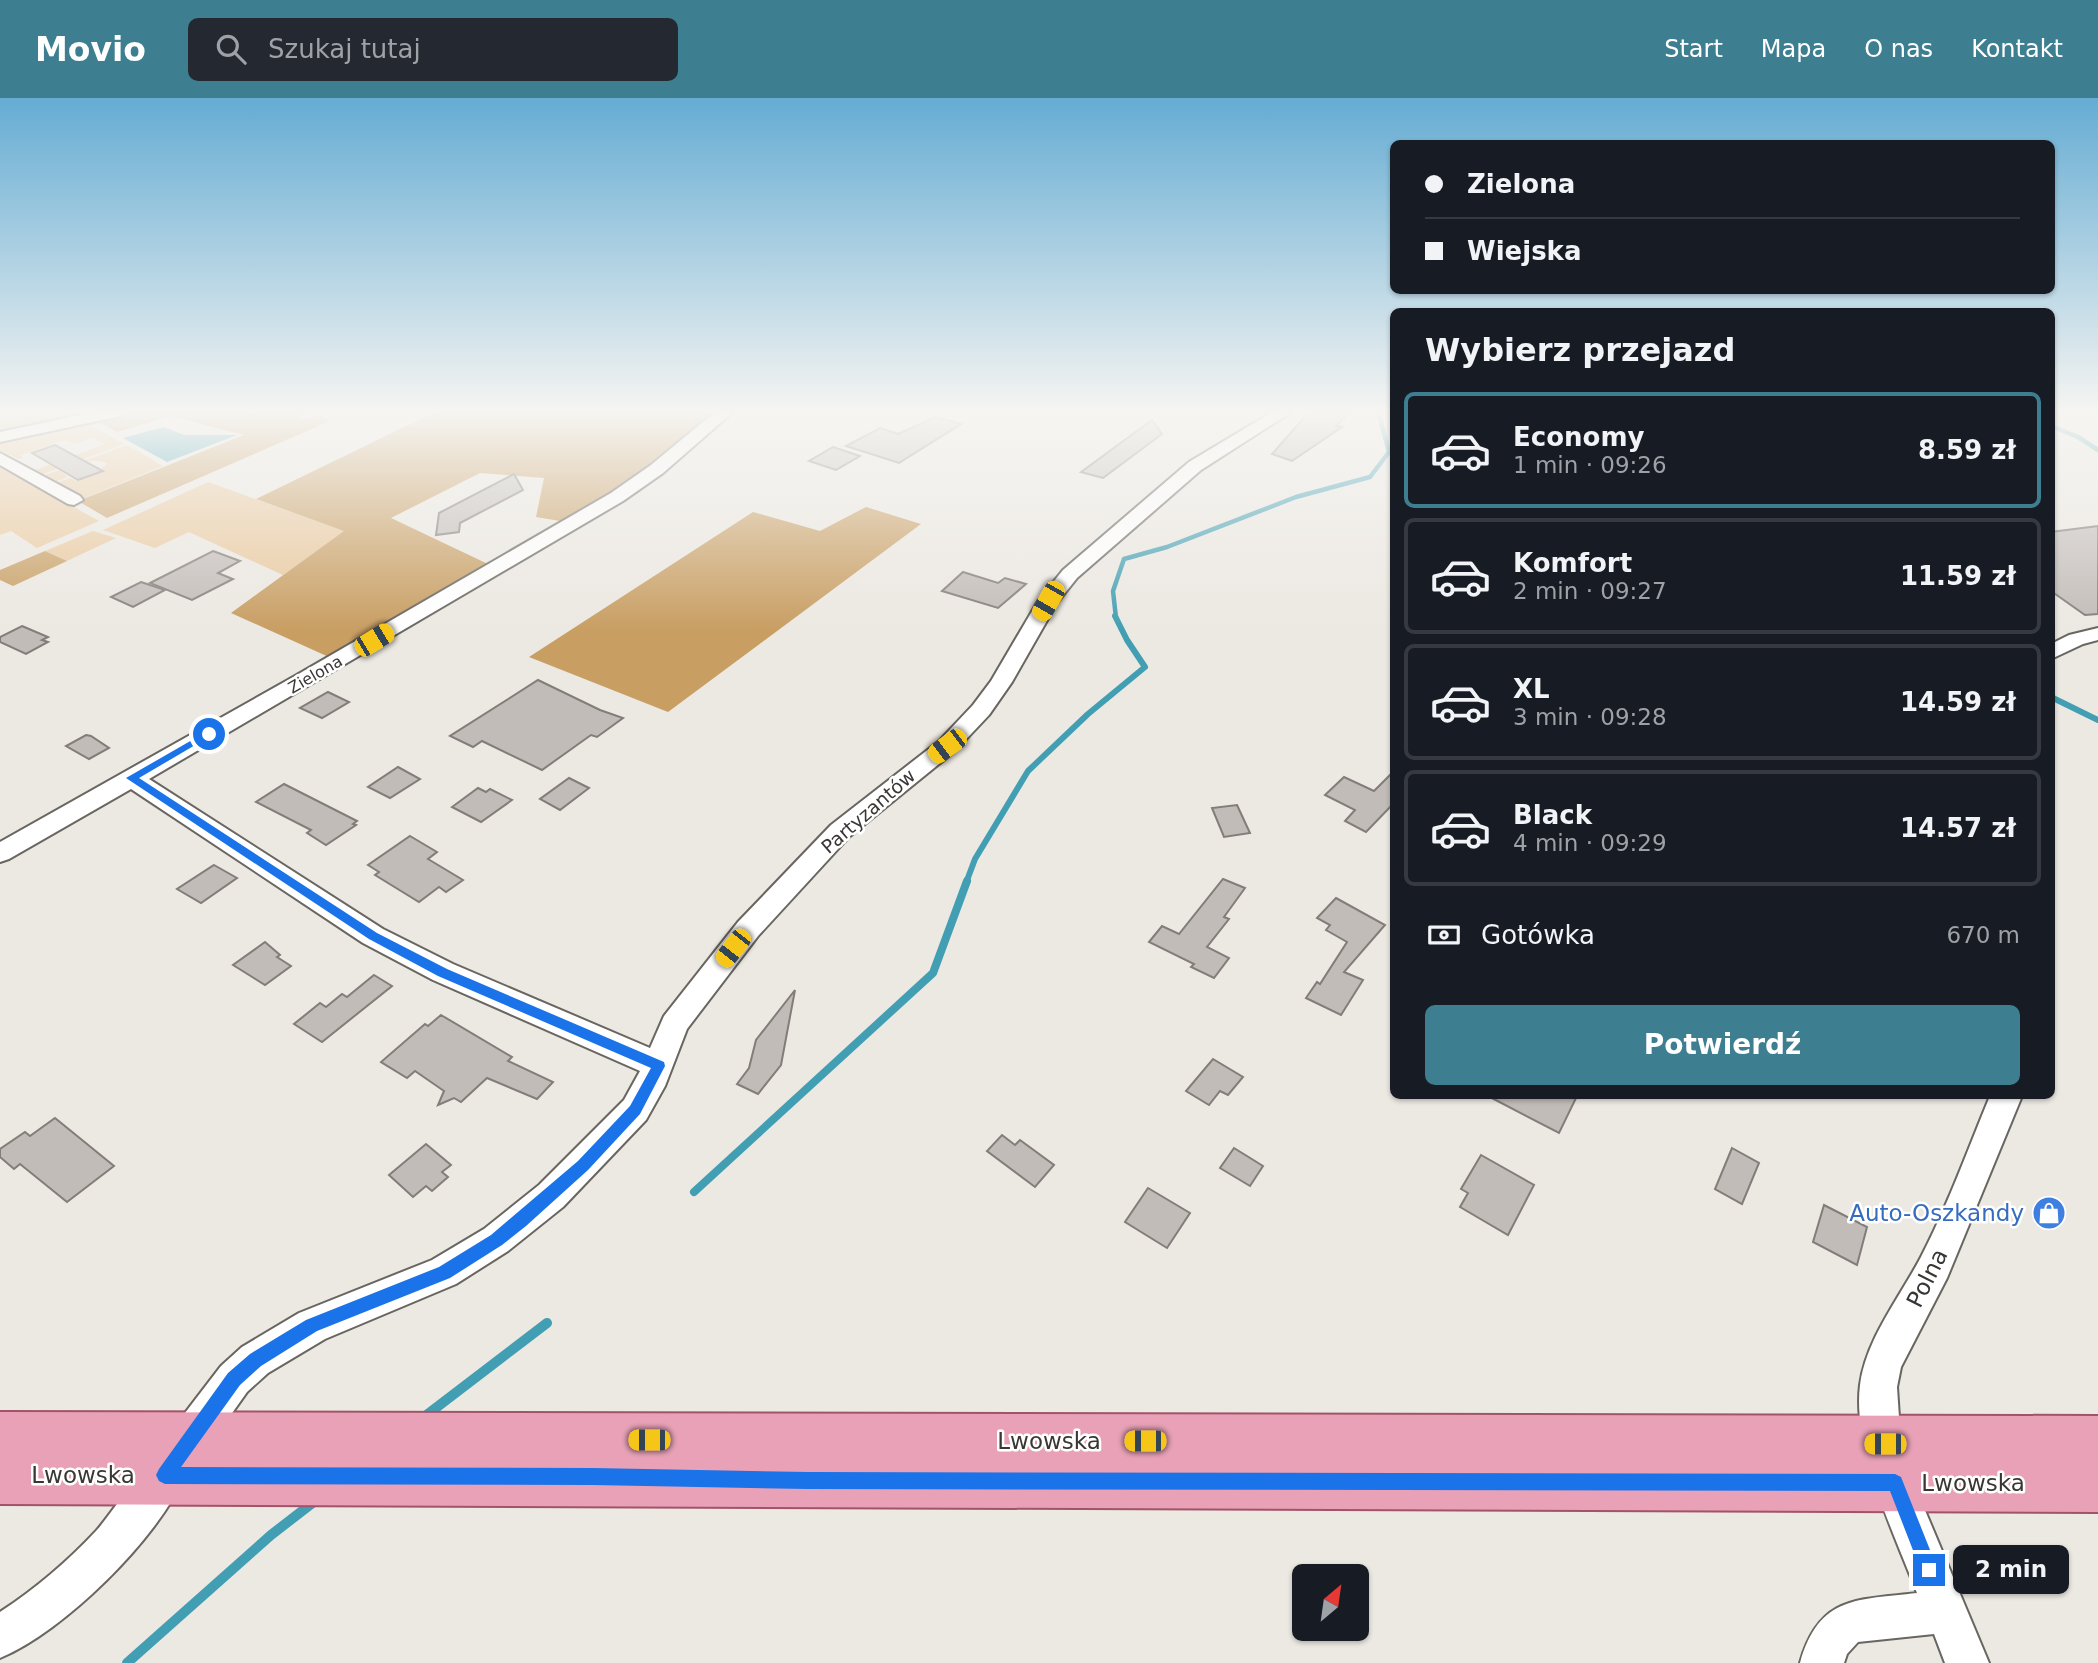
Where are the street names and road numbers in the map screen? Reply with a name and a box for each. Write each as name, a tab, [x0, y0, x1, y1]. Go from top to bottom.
street label: Zielona	[285, 651, 346, 698]
street label: Partyzantów	[817, 764, 919, 858]
street label: Polna	[1901, 1244, 1953, 1312]
street label: Lwowska	[997, 1428, 1101, 1454]
street label: Lwowska	[31, 1462, 135, 1488]
street label: Lwowska	[1921, 1470, 2025, 1496]

